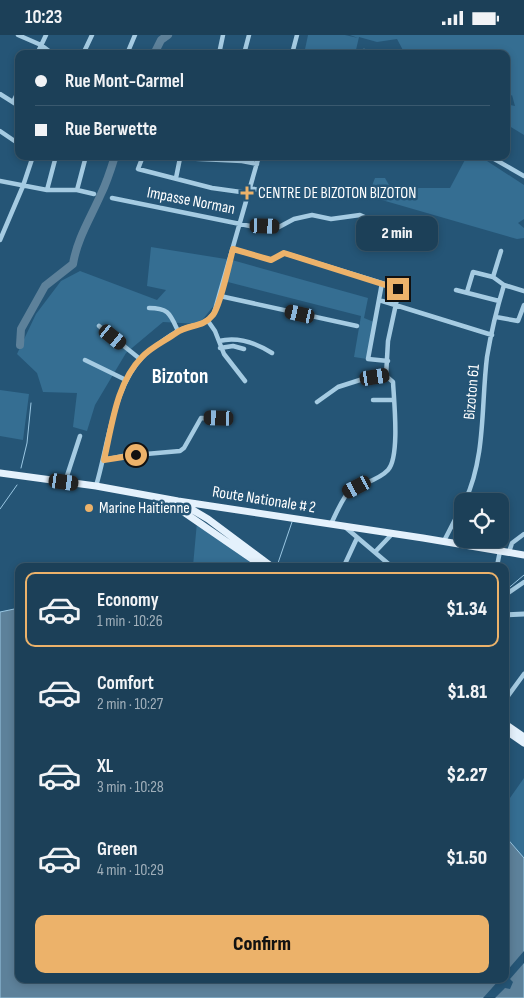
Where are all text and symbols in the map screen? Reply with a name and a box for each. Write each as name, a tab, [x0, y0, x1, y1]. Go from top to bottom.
text: 10:23	[25, 6, 62, 29]
text: Rue Mont-Carmel	[65, 70, 184, 93]
text: Rue Berwette	[65, 118, 157, 141]
street label: Impasse Norman	[145, 183, 237, 219]
place label: CENTRE DE BIZOTON BIZOTON	[258, 184, 416, 203]
marker: CENTRE DE BIZOTON BIZOTON	[240, 186, 254, 200]
callout: 2 min	[357, 217, 439, 251]
car	[249, 218, 280, 234]
text: 2 min	[381, 224, 413, 243]
route end	[387, 278, 409, 300]
car	[283, 303, 316, 325]
car	[96, 322, 129, 352]
street label: Bizoton 61	[460, 363, 484, 421]
district label: Bizoton	[152, 364, 208, 389]
car	[359, 367, 390, 387]
car	[203, 410, 234, 426]
route start	[125, 444, 147, 466]
car	[48, 472, 79, 492]
car	[340, 473, 373, 501]
street label: Route Nationale # 2	[211, 482, 317, 518]
map controls	[454, 493, 509, 548]
button: locate	[454, 493, 509, 548]
place label: Marine Haitienne	[99, 499, 190, 518]
marker: Marine Haitienne	[83, 502, 95, 514]
icon: car	[37, 587, 82, 632]
text: Economy	[97, 589, 159, 612]
text: $1.34	[446, 598, 487, 621]
text: 1 min · 10:26	[97, 612, 163, 631]
icon: car	[37, 670, 82, 715]
text: Comfort	[97, 672, 154, 695]
text: $1.81	[447, 681, 487, 704]
text: 2 min · 10:27	[97, 695, 163, 714]
icon: car	[37, 753, 82, 798]
text: XL	[97, 755, 113, 778]
text: $2.27	[447, 764, 487, 787]
text: 3 min · 10:28	[97, 778, 164, 797]
icon: car	[37, 836, 82, 881]
text: Green	[97, 838, 137, 861]
text: $1.50	[446, 847, 487, 870]
text: 4 min · 10:29	[97, 861, 164, 880]
button: Confirm	[35, 915, 489, 973]

